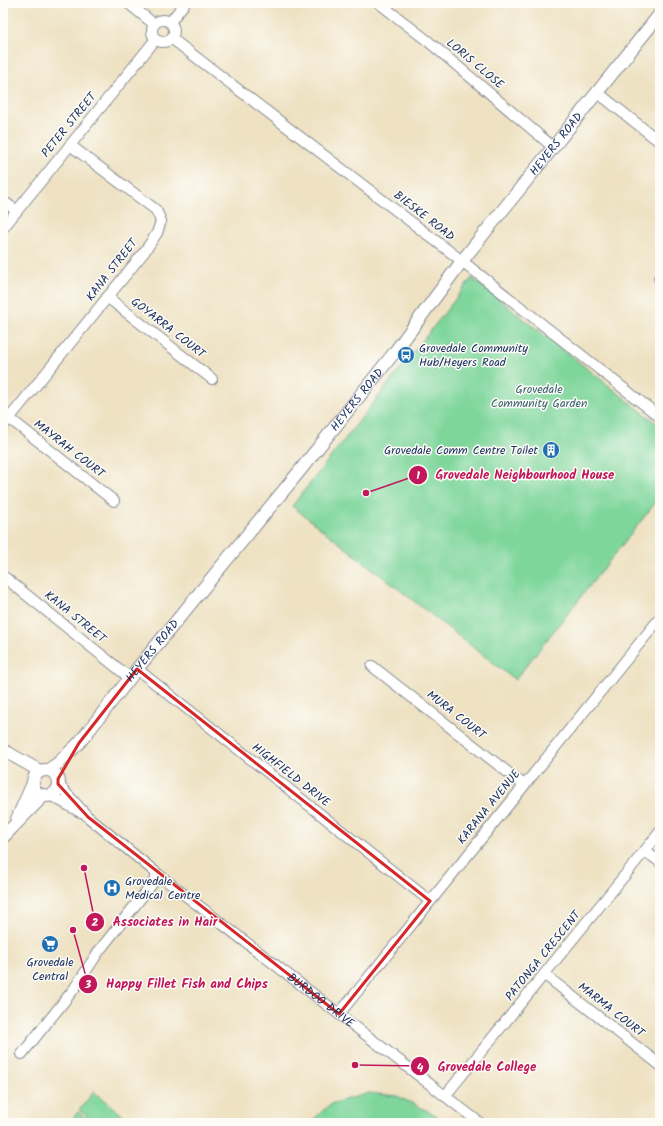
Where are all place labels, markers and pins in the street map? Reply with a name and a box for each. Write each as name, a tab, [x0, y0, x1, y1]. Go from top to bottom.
place label: Grovedale Community Hub/Heyers Road	[419, 339, 528, 372]
bus stop icon: Grovedale Community Hub/Heyers Road	[396, 345, 416, 365]
building icon: Grovedale Comm Centre Toilet	[541, 440, 561, 460]
place label: Grovedale Comm Centre Toilet	[384, 441, 538, 460]
callout: Grovedale Neighbourhood House	[408, 462, 623, 487]
place label: Grovedale Medical Centre	[125, 872, 201, 905]
hospital icon: Grovedale Medical Centre	[102, 878, 122, 898]
callout: Associates in Hair	[85, 909, 226, 934]
supermarket icon: Grovedale Central	[40, 934, 60, 954]
place label: Grovedale Central	[26, 953, 74, 986]
callout: Happy Fillet Fish and Chips	[78, 971, 276, 996]
callout: Grovedale College	[410, 1054, 544, 1079]

